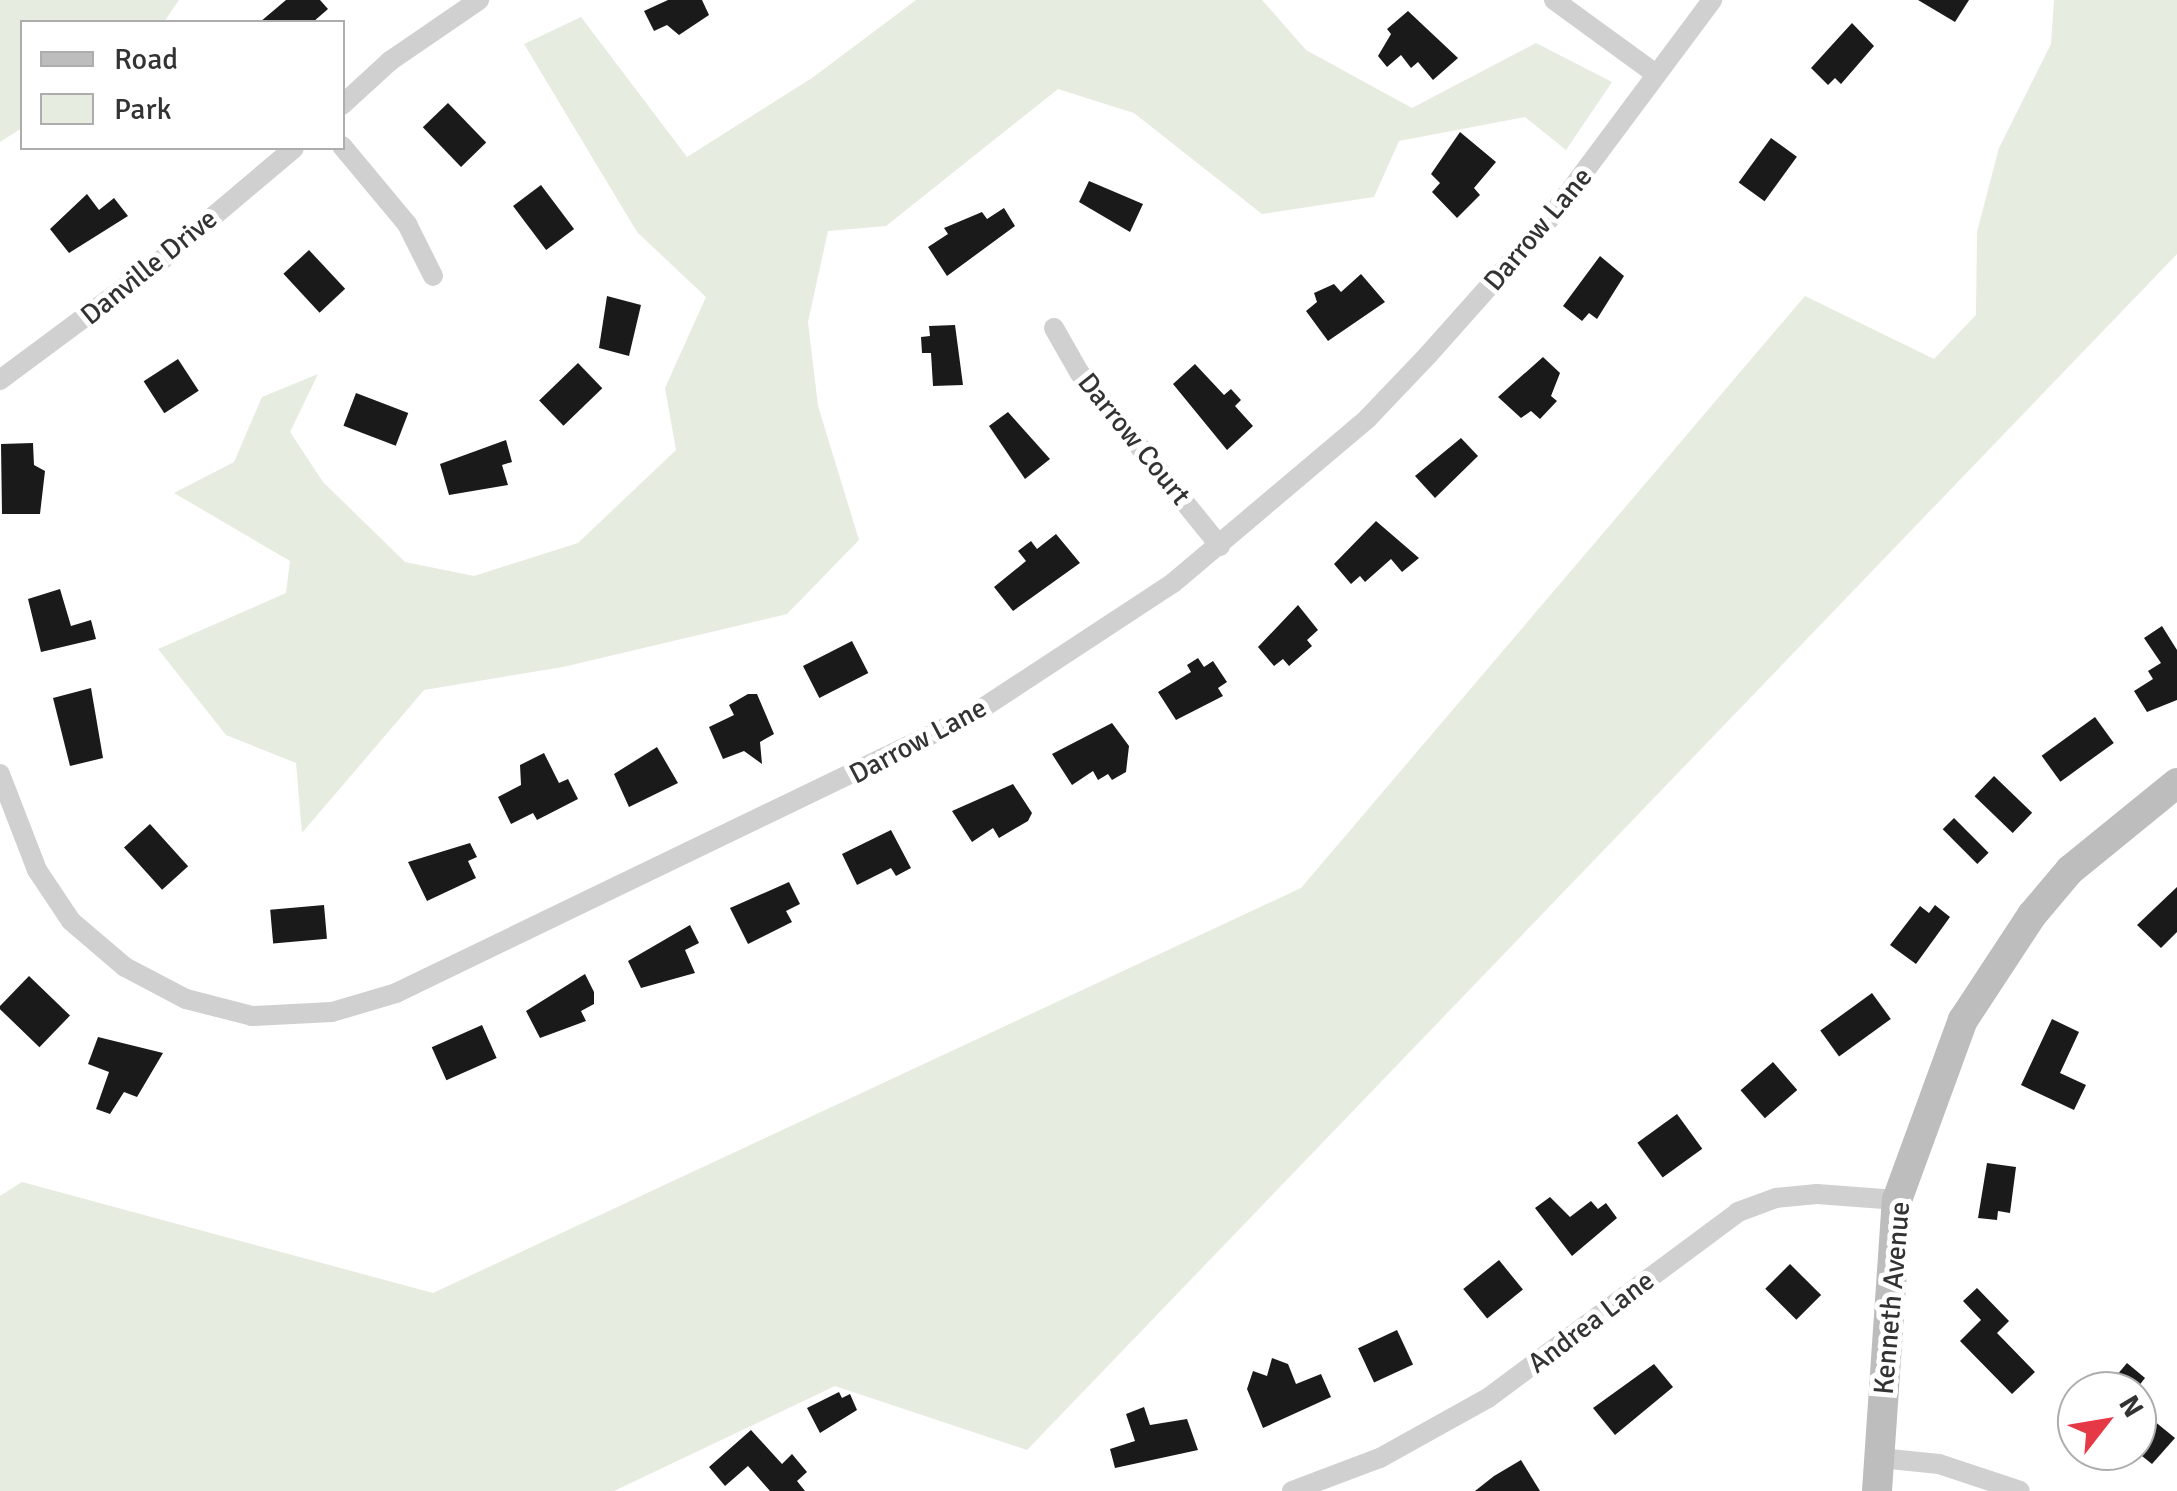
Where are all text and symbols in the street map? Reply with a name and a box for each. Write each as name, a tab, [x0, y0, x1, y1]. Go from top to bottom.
legend	[20, 20, 345, 150]
text: Road	[114, 41, 178, 78]
text: Park	[114, 91, 172, 128]
street label: Darrow Lane	[1477, 160, 1599, 298]
street label: Danville Drive	[74, 202, 224, 332]
street label: Darrow Court	[1071, 366, 1197, 512]
street label: Darrow Lane	[844, 691, 992, 791]
street label: Kenneth Avenue	[1867, 1200, 1917, 1396]
street label: Andrea Lane	[1521, 1264, 1661, 1380]
north arrow	[2057, 1371, 2157, 1471]
text: N	[2111, 1389, 2151, 1424]

